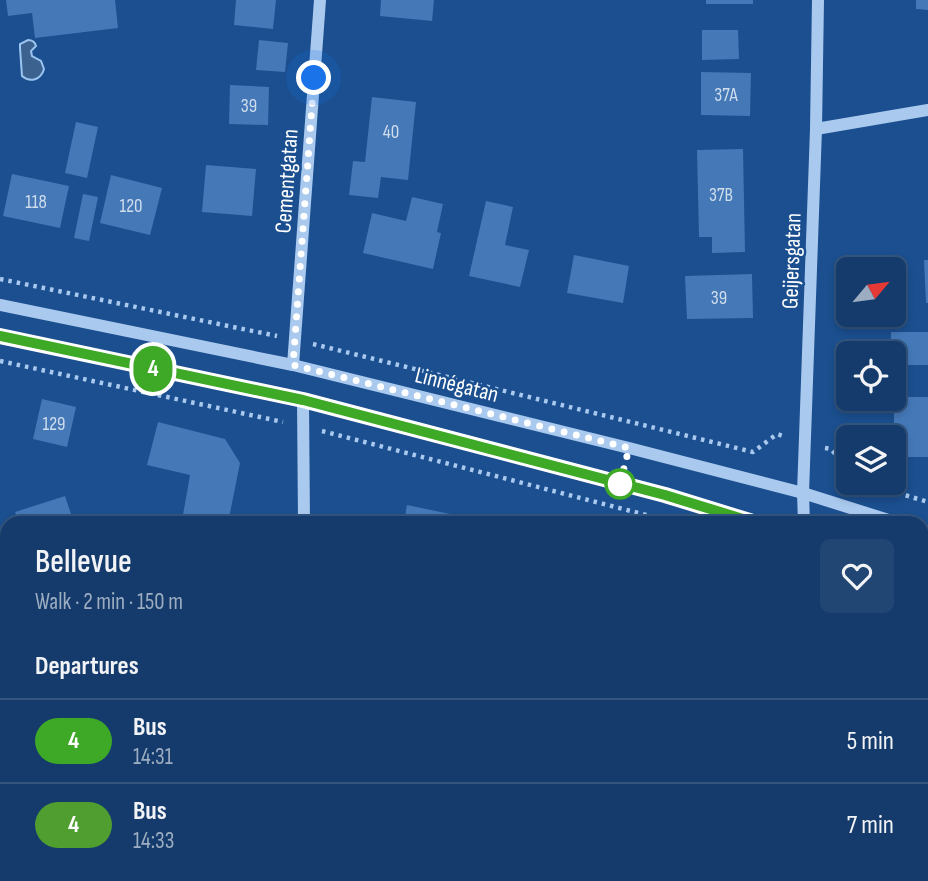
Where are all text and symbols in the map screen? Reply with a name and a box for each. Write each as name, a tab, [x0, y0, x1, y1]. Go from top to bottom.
your location	[296, 60, 331, 95]
house number: 37A	[714, 84, 739, 107]
house number: 39	[241, 95, 257, 118]
house number: 40	[383, 121, 399, 144]
street label: Cementgatan	[269, 128, 305, 234]
house number: 37B	[709, 184, 733, 207]
house number: 118	[25, 191, 47, 214]
house number: 120	[119, 195, 143, 218]
street label: Geijersgatan	[776, 213, 808, 310]
north arrow	[836, 257, 906, 327]
map controls	[836, 257, 906, 495]
house number: 39	[711, 287, 727, 310]
button: locate	[836, 341, 906, 411]
line badge: 4	[130, 346, 176, 392]
text: 4	[147, 354, 159, 383]
street label: Linnégatan	[412, 361, 501, 409]
house number: 129	[42, 413, 66, 436]
button: layers	[836, 425, 906, 495]
unlabelled marker	[605, 469, 635, 499]
button: heart	[820, 539, 894, 613]
text: Bellevue	[35, 542, 132, 582]
text: Walk · 2 min · 150 m	[35, 588, 183, 616]
text: Departures	[35, 651, 139, 682]
text: Bus	[133, 712, 167, 743]
text: 4	[68, 726, 79, 755]
text: 5 min	[847, 726, 894, 757]
text: 14:31	[133, 743, 173, 771]
text: Bus	[133, 796, 167, 827]
text: 4	[68, 810, 79, 839]
text: 7 min	[847, 810, 894, 841]
text: 14:33	[133, 827, 174, 855]

